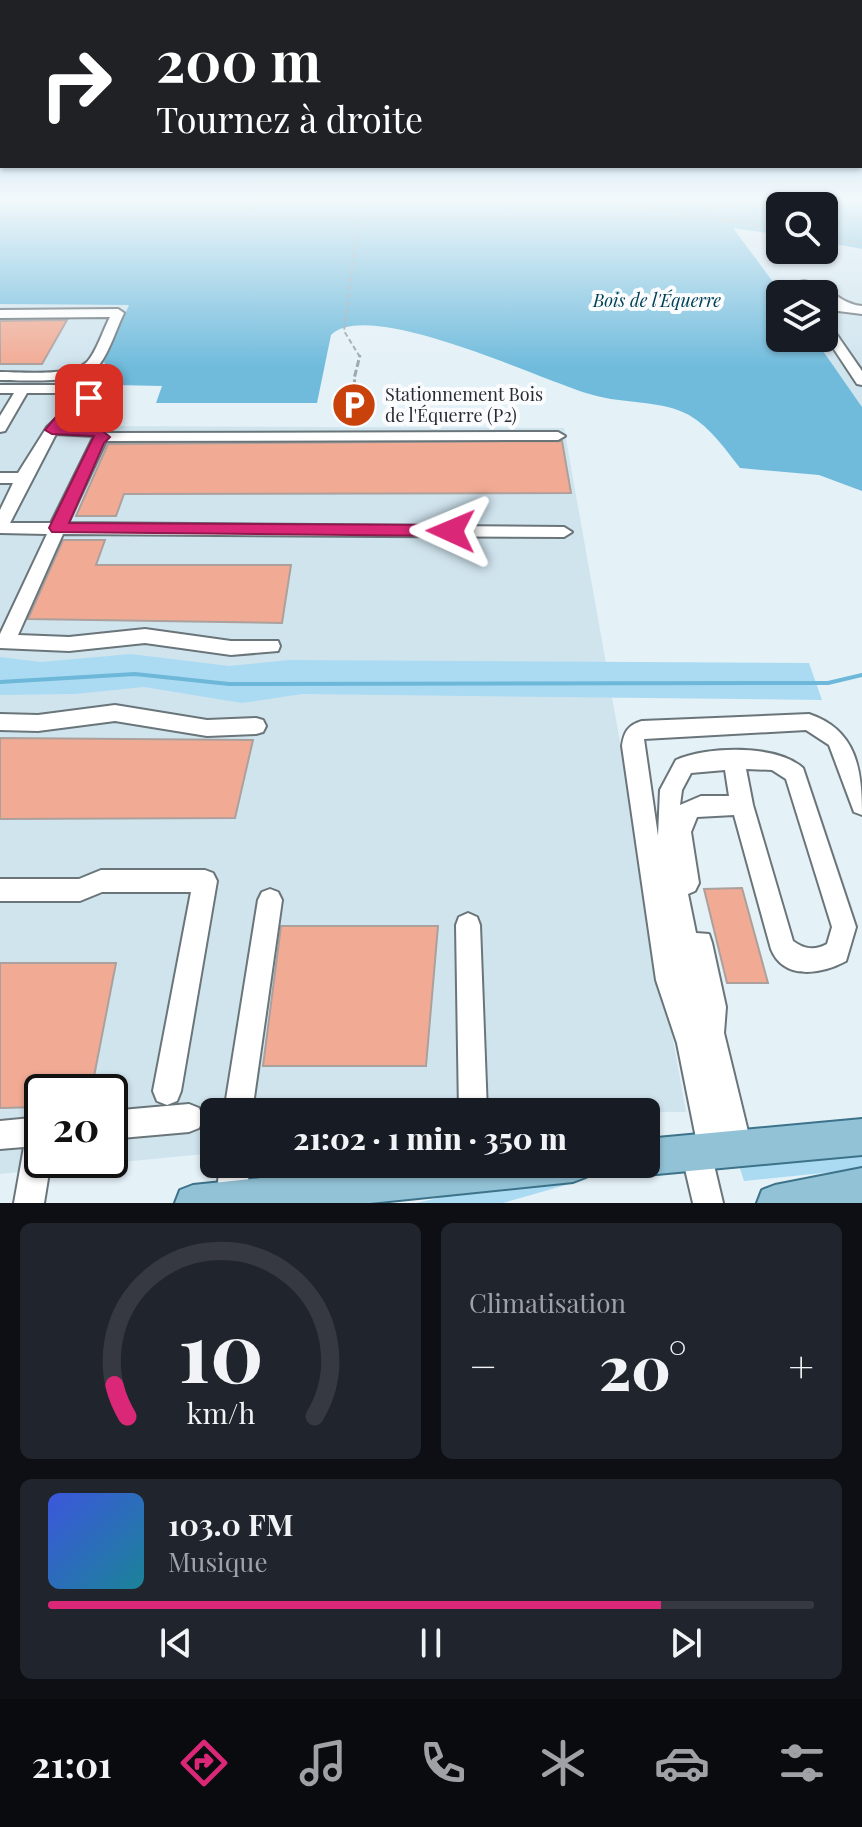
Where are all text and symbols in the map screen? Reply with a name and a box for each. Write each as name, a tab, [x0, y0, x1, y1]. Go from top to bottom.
text: 200 m	[156, 22, 321, 97]
icon: right	[24, 32, 128, 136]
text: Tournez à droite	[156, 94, 423, 142]
map controls	[766, 192, 838, 352]
button: search	[766, 192, 838, 264]
button: layers	[766, 280, 838, 352]
park label: Bois de l'Équerre	[592, 288, 721, 312]
pin	[55, 364, 123, 432]
icon: arrive	[67, 376, 111, 420]
parking icon: Stationnement Bois de l'Équerre (P2)	[330, 381, 378, 429]
place label: Stationnement Bois de l'Équerre (P2)	[385, 382, 543, 427]
position arrow	[409, 489, 493, 573]
speed limit sign: 20	[24, 1074, 128, 1178]
text: 21:02 · 1 min · 350 m	[293, 1118, 567, 1158]
text: Climatisation	[469, 1285, 626, 1320]
text: 10	[178, 1293, 263, 1404]
text: 20°	[599, 1325, 687, 1405]
text: −	[469, 1335, 497, 1394]
text: +	[788, 1335, 814, 1394]
text: km/h	[186, 1393, 255, 1431]
text: 103.0 FM	[168, 1504, 294, 1544]
text: Musique	[168, 1544, 268, 1579]
icon: previous	[154, 1621, 198, 1665]
icon: pause	[409, 1621, 453, 1665]
icon: next	[664, 1621, 708, 1665]
icon: directions	[176, 1735, 232, 1791]
icon: music	[295, 1735, 351, 1791]
icon: phone	[415, 1735, 471, 1791]
icon: climate	[535, 1735, 591, 1791]
icon: car	[654, 1735, 710, 1791]
icon: filters	[774, 1735, 830, 1791]
text: 21:01	[32, 1739, 112, 1787]

